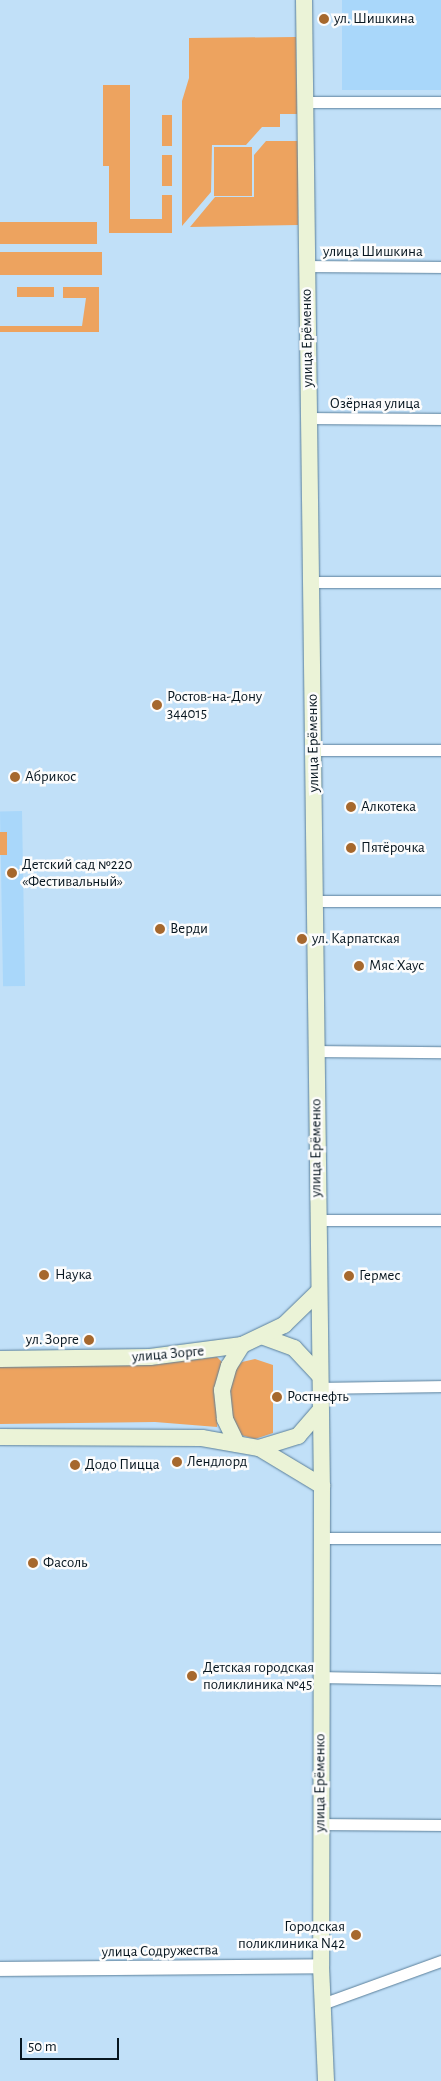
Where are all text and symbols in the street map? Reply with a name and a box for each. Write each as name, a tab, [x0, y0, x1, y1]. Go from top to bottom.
place label: ул. Шишкина	[334, 10, 415, 28]
marker: ул. Шишкина	[318, 13, 330, 25]
street label: улица Шишкина	[323, 243, 423, 261]
street label: улица Ерёменко	[297, 289, 317, 387]
street label: Озёрная улица	[330, 395, 420, 413]
place label: Ростов-на-Дону 344015	[167, 687, 262, 722]
street label: улица Ерёменко	[303, 694, 323, 792]
marker: Ростов-на-Дону 344015	[151, 699, 163, 711]
place label: Абрикос	[25, 768, 76, 786]
marker: Абрикос	[9, 771, 21, 783]
place label: Алкотека	[361, 798, 416, 816]
marker: Алкотека	[345, 801, 357, 813]
place label: Пятёрочка	[361, 839, 425, 857]
marker: Пятёрочка	[345, 842, 357, 854]
place label: Детский сад №220 «Фестивальный»	[22, 855, 132, 890]
marker: Детский сад №220 «Фестивальный»	[6, 867, 18, 879]
place label: Верди	[170, 920, 208, 938]
marker: Верди	[154, 923, 166, 935]
place label: ул. Карпатская	[312, 930, 400, 948]
marker: ул. Карпатская	[296, 933, 308, 945]
place label: Мяс Хаус	[369, 957, 424, 975]
marker: Мяс Хаус	[353, 960, 365, 972]
street label: улица Ерёменко	[307, 1099, 325, 1197]
place label: Наука	[55, 1266, 92, 1284]
place label: Гермес	[359, 1267, 401, 1285]
marker: Наука	[37, 1268, 51, 1282]
marker: Гермес	[343, 1270, 355, 1282]
place label: ул. Зорге	[26, 1331, 79, 1349]
marker: ул. Зорге	[83, 1334, 95, 1346]
street label: улица Зорге	[131, 1342, 205, 1366]
place label: Ростнефть	[287, 1388, 349, 1406]
marker: Ростнефть	[271, 1391, 283, 1403]
place label: Лендлорд	[187, 1453, 247, 1471]
place label: Додо Пицца	[85, 1456, 160, 1474]
marker: Лендлорд	[171, 1456, 183, 1468]
marker: Додо Пицца	[69, 1459, 81, 1471]
place label: Фасоль	[43, 1554, 87, 1572]
marker: Фасоль	[27, 1557, 39, 1569]
place label: Детская городская поликлиника №45	[203, 1658, 314, 1693]
marker: Детская городская поликлиника №45	[185, 1669, 199, 1683]
street label: улица Ерёменко	[311, 1734, 329, 1832]
place label: Городская поликлиника N42	[238, 1917, 345, 1952]
marker: Городская поликлиника N42	[349, 1928, 363, 1942]
street label: улица Содружества	[102, 1941, 218, 1961]
scale bar	[22, 2028, 121, 2060]
text: 50 m	[28, 2039, 57, 2054]

